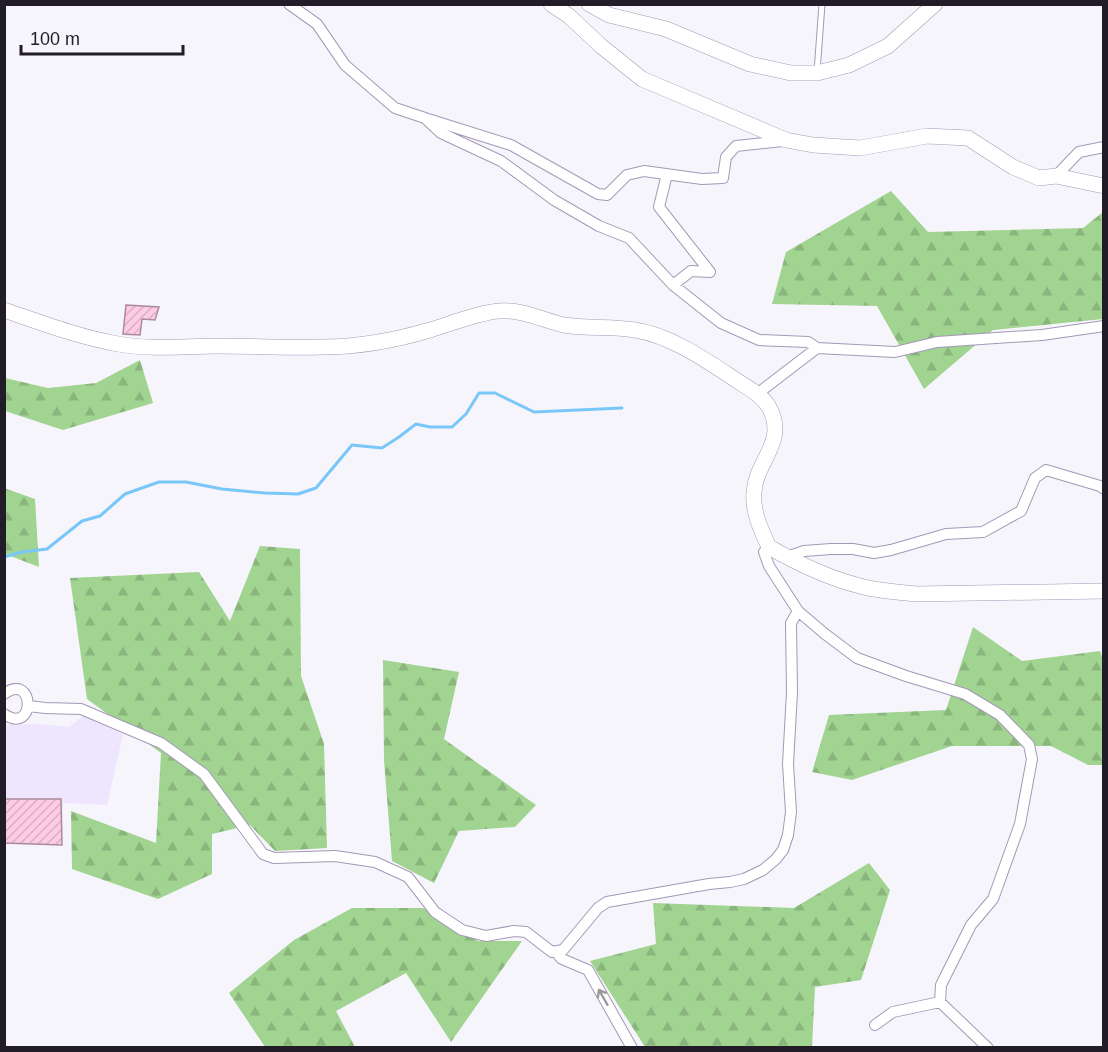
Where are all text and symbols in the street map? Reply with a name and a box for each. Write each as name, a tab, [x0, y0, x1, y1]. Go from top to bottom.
scale bar	[21, 18, 183, 56]
text: 100 m	[30, 29, 80, 49]
one-way arrow	[597, 989, 609, 1006]

